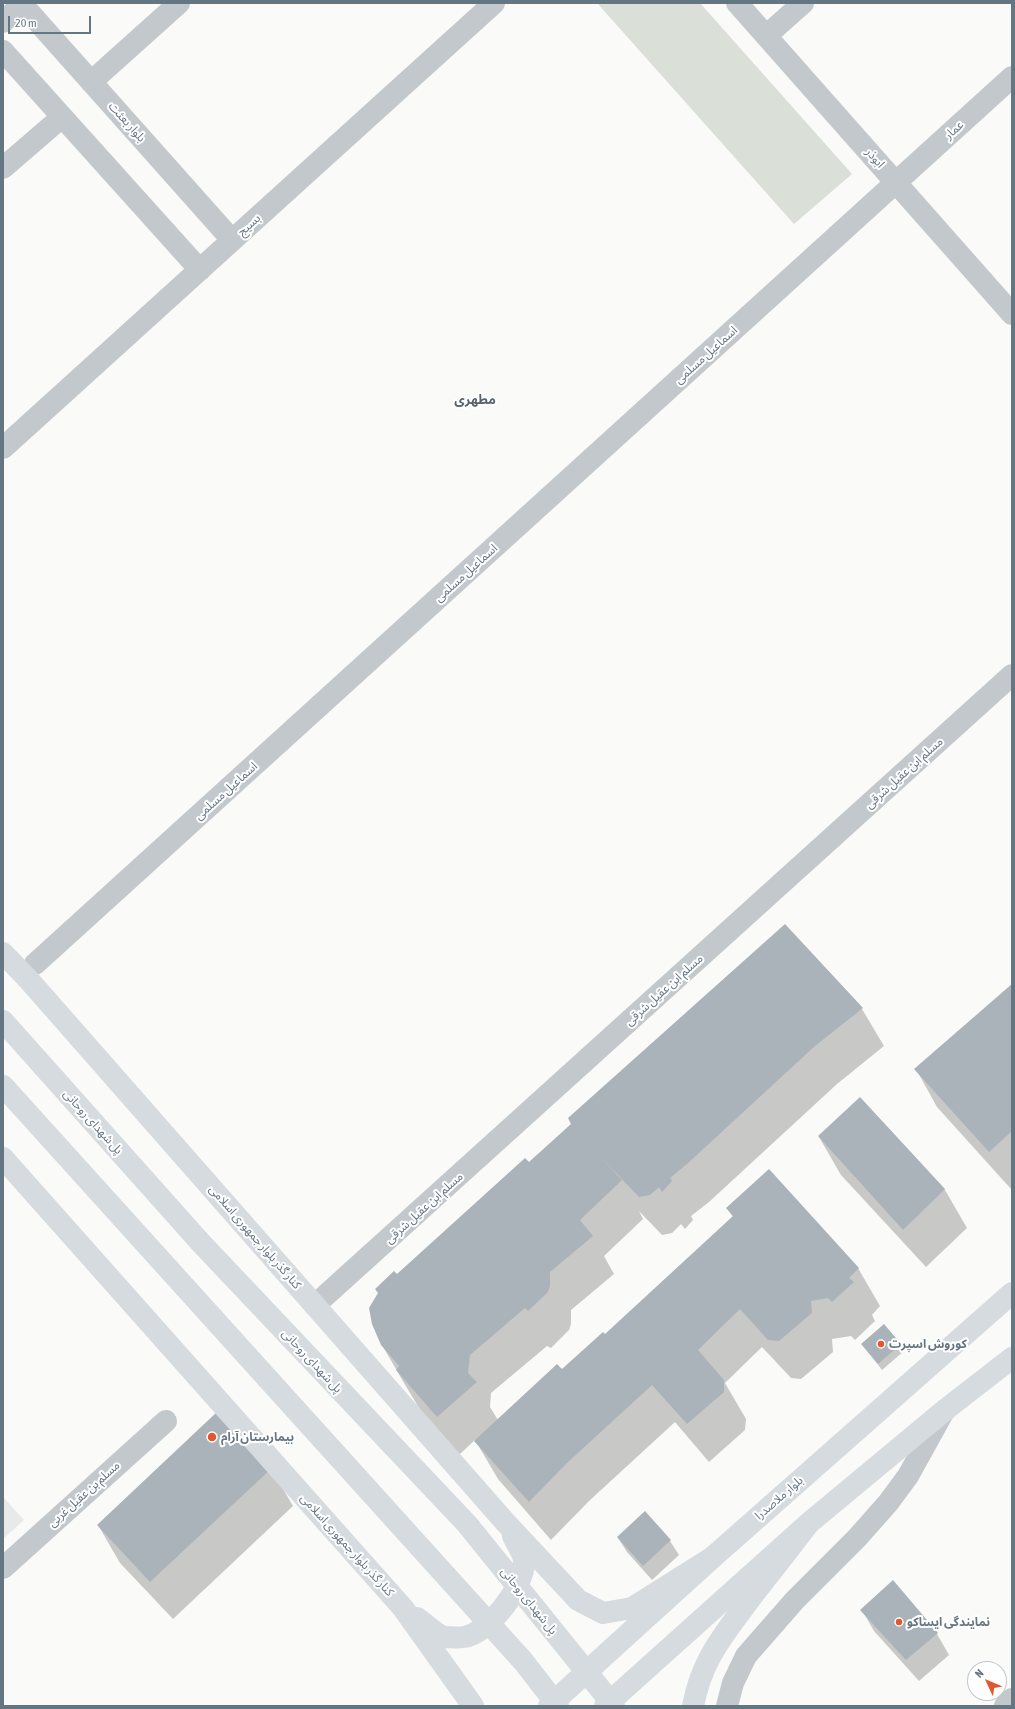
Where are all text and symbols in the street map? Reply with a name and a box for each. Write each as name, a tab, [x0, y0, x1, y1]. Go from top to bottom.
scale bar	[10, 8, 93, 34]
text: 20 m	[15, 16, 37, 30]
street label: بلوار بعثت	[105, 99, 149, 145]
street label: عمار	[941, 118, 967, 142]
street label: ابوذر	[862, 145, 888, 171]
street label: بسیج	[235, 211, 263, 239]
street label: اسماعیل مسلمی	[672, 323, 740, 387]
district label: مطهری	[454, 392, 496, 408]
street label: اسماعیل مسلمی	[432, 541, 500, 605]
street label: مسلم ابن عقیل شرقی	[862, 734, 946, 812]
street label: اسماعیل مسلمی	[192, 759, 260, 823]
street label: مسلم ابن عقیل شرقی	[622, 951, 706, 1029]
street label: پل شهدای روحانی	[60, 1087, 126, 1157]
street label: مسلم ابن عقیل شرقی	[382, 1169, 466, 1247]
street label: کنار گذر بلوار جمهوری اسلامی	[206, 1182, 304, 1292]
street label: پل شهدای روحانی	[279, 1326, 345, 1396]
place label: کوروش اسپرت	[889, 1337, 967, 1351]
marker: کوروش اسپرت	[876, 1339, 886, 1349]
place label: بیمارستان آرام	[221, 1430, 294, 1444]
marker: بیمارستان آرام	[206, 1431, 218, 1443]
street label: مسلم بن عقیل غربی	[45, 1458, 123, 1530]
street label: بلوار ملاصدرا	[752, 1473, 806, 1523]
street label: کنار گذر بلوار جمهوری اسلامی	[297, 1491, 397, 1599]
street label: پل شهدای روحانی	[498, 1565, 560, 1637]
place label: نمایندگی ایساکو	[907, 1615, 990, 1629]
marker: نمایندگی ایساکو	[894, 1617, 904, 1627]
north arrow	[967, 1661, 1007, 1701]
text: N	[973, 1667, 986, 1680]

